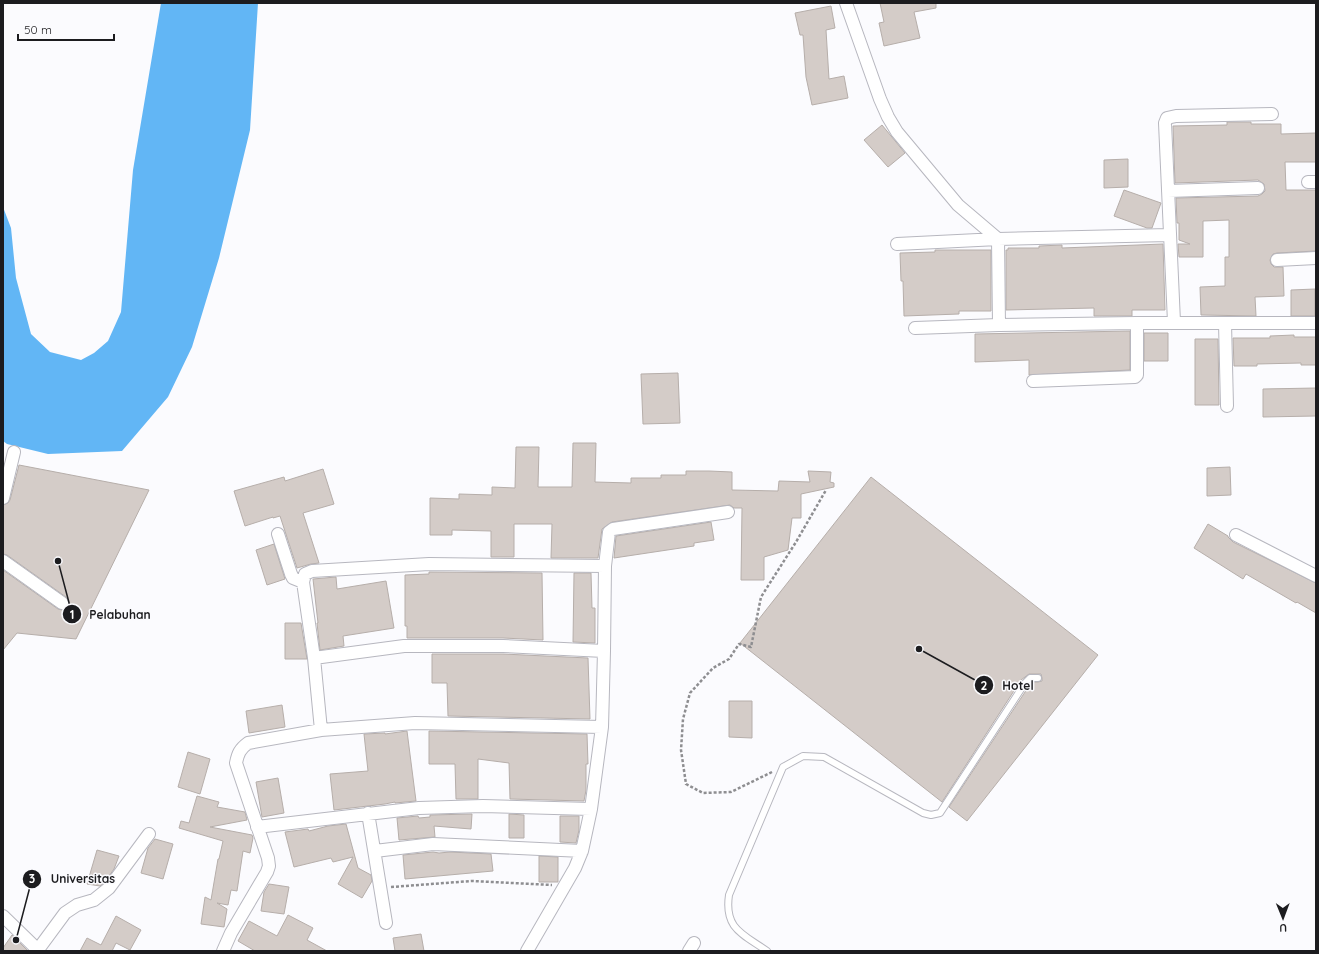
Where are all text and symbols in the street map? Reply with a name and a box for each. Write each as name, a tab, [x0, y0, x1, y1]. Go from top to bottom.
scale bar	[18, 16, 114, 42]
text: 50 m	[24, 22, 52, 37]
callout: Pelabuhan	[62, 602, 159, 626]
text: 1	[70, 607, 74, 622]
text: Pelabuhan	[89, 607, 151, 622]
callout: Hotel	[974, 673, 1041, 697]
text: 2	[981, 678, 988, 693]
text: Hotel	[1002, 678, 1034, 693]
callout: Universitas	[22, 867, 123, 891]
text: 3	[29, 871, 35, 886]
text: Universitas	[51, 871, 115, 886]
north arrow	[1263, 898, 1303, 938]
text: U	[1279, 921, 1287, 935]

